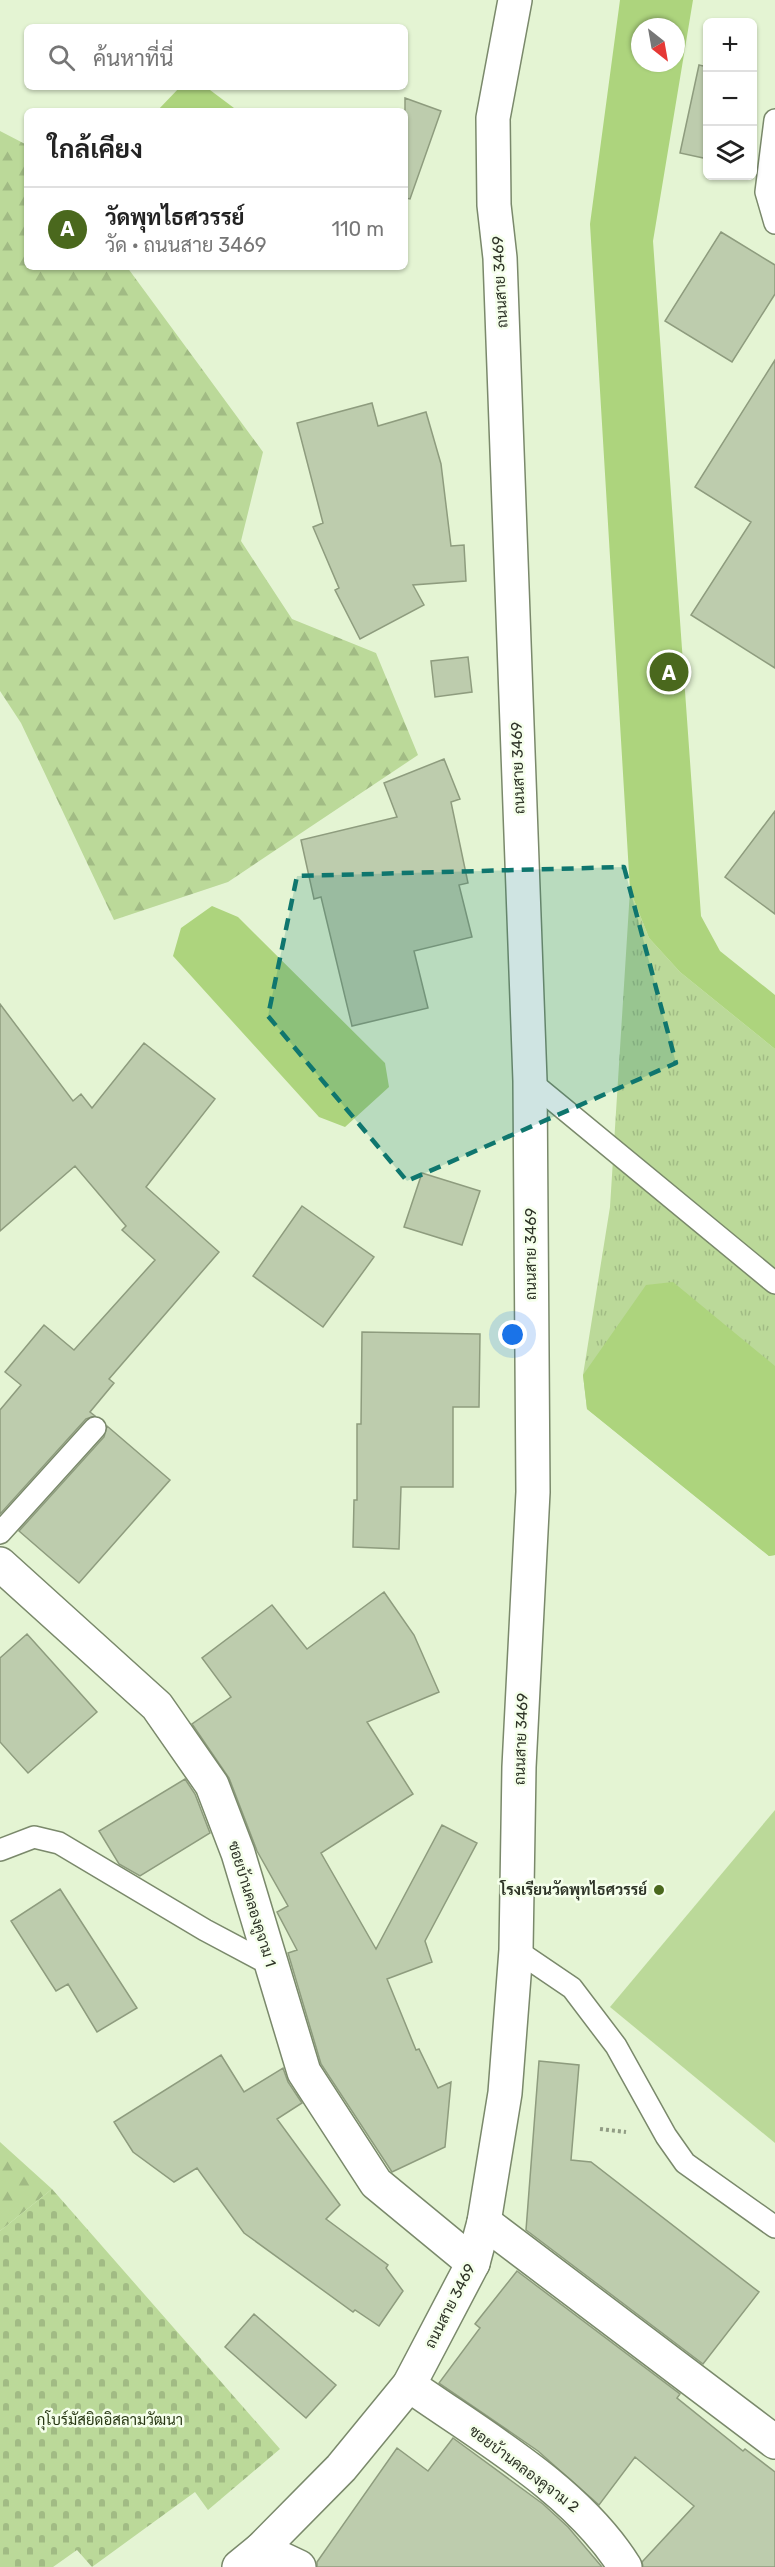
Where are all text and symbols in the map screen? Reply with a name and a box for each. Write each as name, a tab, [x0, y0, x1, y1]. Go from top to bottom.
north arrow	[631, 18, 685, 72]
map controls	[703, 18, 757, 180]
button: +	[703, 18, 757, 72]
search box	[24, 24, 408, 90]
icon: search	[45, 41, 78, 74]
text: ค้นหาที่นี่	[93, 45, 173, 72]
button: −	[703, 72, 757, 126]
button: layers	[703, 126, 757, 180]
text: ใกล้เคียง	[48, 134, 143, 165]
text: วัดพุทไธศวรรย์	[105, 204, 245, 231]
text: A	[60, 217, 75, 241]
text: 110 m	[332, 217, 384, 241]
text: วัด · ถนนสาย 3469	[105, 233, 267, 257]
street label: ถนนสาย 3469	[489, 235, 511, 329]
pin: A	[650, 650, 688, 694]
street label: ถนนสาย 3469	[507, 721, 529, 814]
street label: ถนนสาย 3469	[522, 1208, 540, 1300]
your location	[498, 1320, 527, 1349]
street label: ถนนสาย 3469	[510, 1692, 532, 1785]
street label: ซอยบ้านคลองคูจาม 1	[223, 1839, 281, 1969]
place label: โรงเรียนวัดพุทไธศวรรย์	[499, 1879, 648, 1901]
marker: โรงเรียนวัดพุทไธศวรรย์	[652, 1883, 666, 1897]
street label: ถนนสาย 3469	[421, 2261, 479, 2351]
park label: กุโบร์มัสยิดอิสลามวัฒนา	[37, 2410, 183, 2431]
street label: ซอยบ้านคลองคูจาม 2	[465, 2421, 583, 2517]

